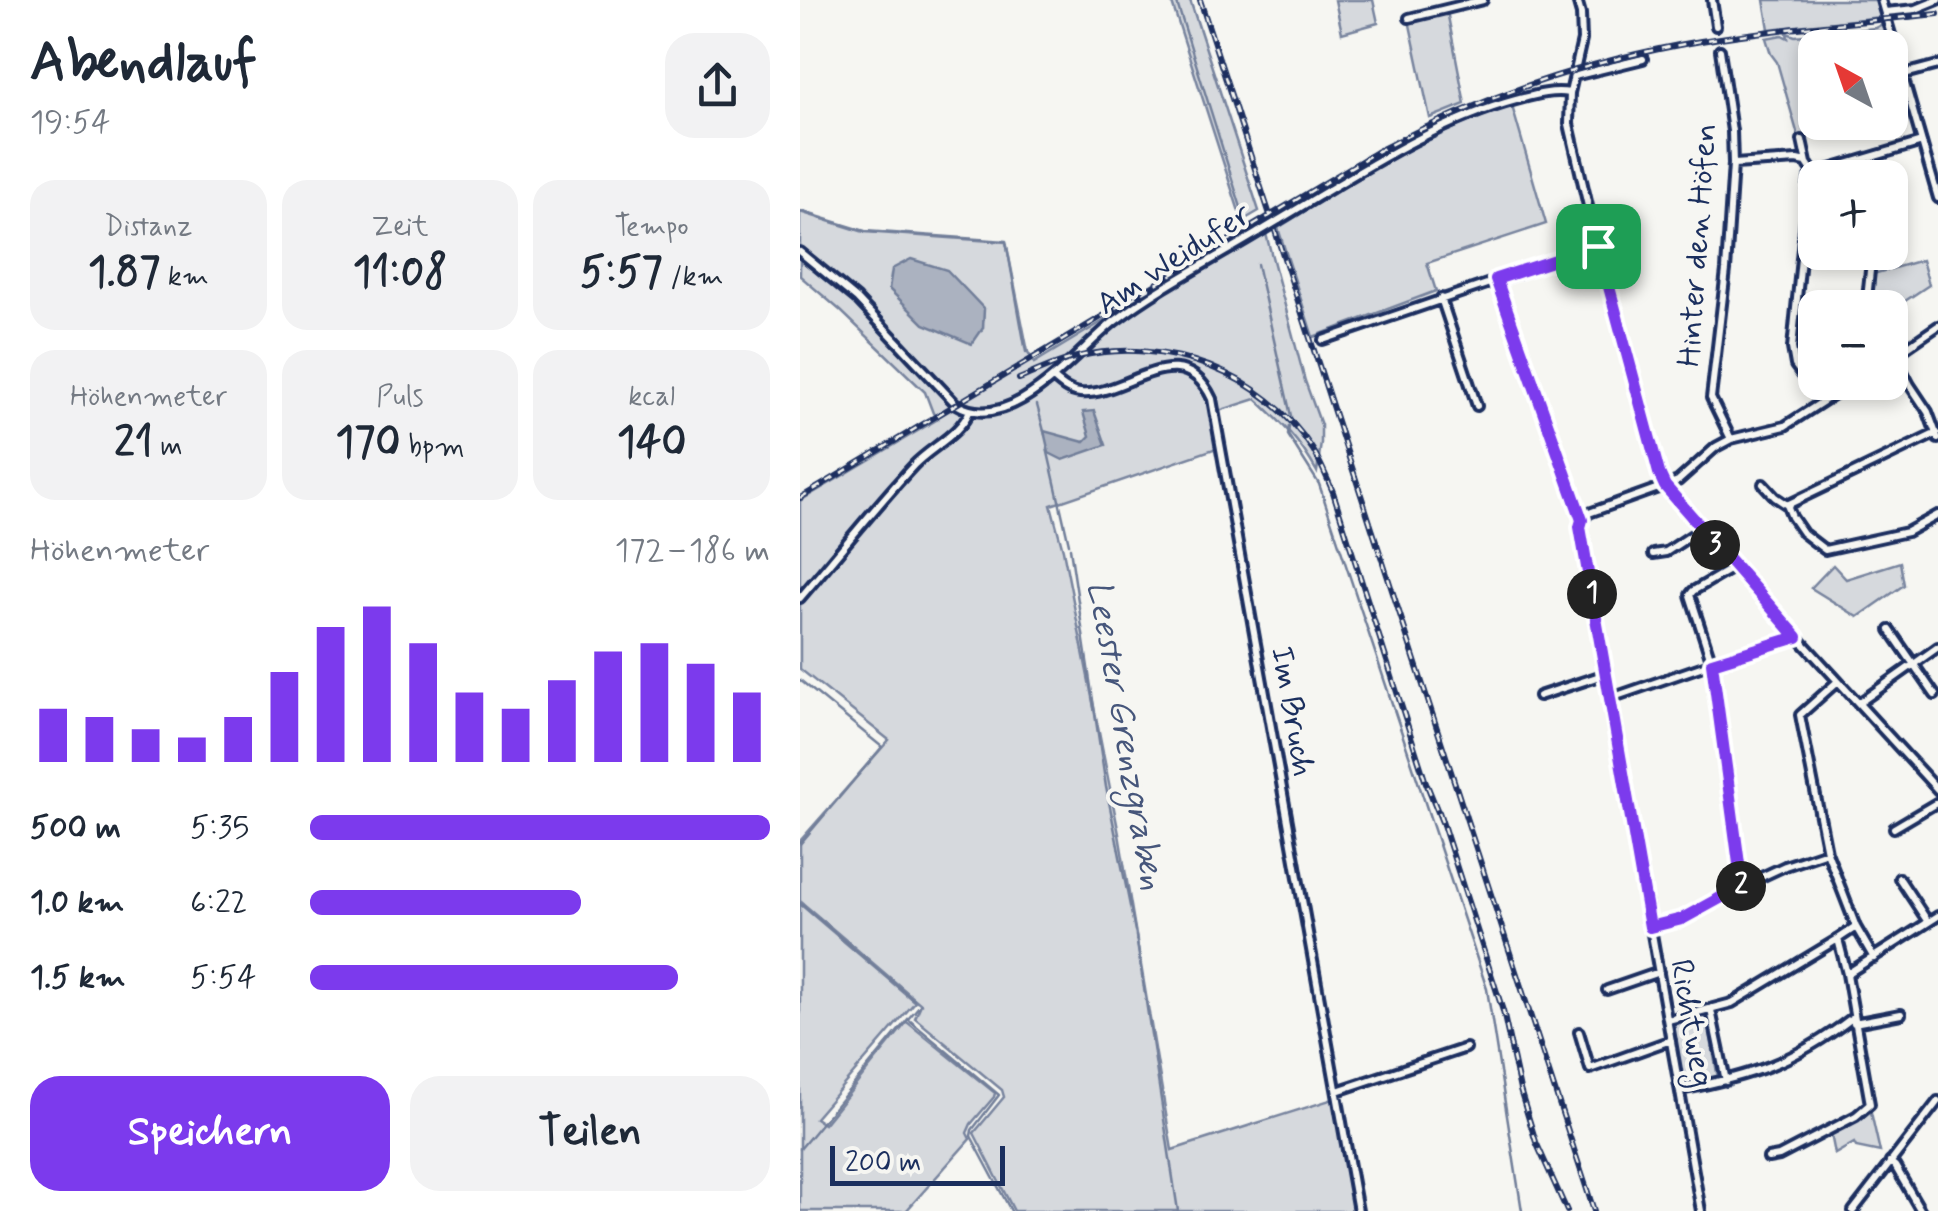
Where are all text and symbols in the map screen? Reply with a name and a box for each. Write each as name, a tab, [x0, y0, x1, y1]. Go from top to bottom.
text: Abendlauf	[30, 28, 257, 100]
north arrow	[1798, 30, 1908, 140]
map controls	[1798, 30, 1908, 400]
button: share	[665, 33, 770, 138]
text: 19:54	[30, 102, 111, 144]
street label: Hinter den Höfen	[1669, 122, 1727, 368]
button: +	[1798, 160, 1908, 270]
street label: Am Weidufer	[1089, 194, 1259, 325]
pin	[1556, 204, 1641, 289]
text: Distanz	[104, 209, 192, 246]
text: Zeit	[372, 209, 428, 246]
text: Tempo	[615, 209, 689, 246]
icon: arrive	[1571, 219, 1626, 274]
text: 1.87	[88, 246, 160, 301]
text: 11:08	[353, 246, 447, 301]
text: 5:57	[580, 246, 663, 301]
text: km	[160, 259, 209, 296]
text: /km	[663, 259, 723, 296]
button: −	[1798, 290, 1908, 400]
text: Höhenmeter	[70, 379, 227, 416]
text: Puls	[376, 379, 424, 416]
text: kcal	[628, 379, 675, 416]
text: 21	[114, 416, 153, 471]
text: 170	[335, 416, 401, 471]
text: 140	[617, 416, 686, 471]
text: m	[153, 429, 183, 466]
text: bpm	[401, 429, 465, 466]
pin: 3	[1690, 520, 1740, 570]
text: 3	[1709, 526, 1721, 563]
text: Höhenmeter	[30, 530, 209, 572]
text: 172–186 m	[615, 530, 770, 572]
pin: 1	[1567, 569, 1617, 619]
text: 1	[1586, 575, 1598, 612]
water label: Leester Grenzgraben	[1072, 577, 1175, 894]
street label: Im Bruch	[1260, 643, 1324, 780]
text: 500 m	[30, 807, 121, 849]
text: 5:35	[190, 807, 249, 849]
pin: 2	[1716, 861, 1766, 911]
text: 2	[1734, 867, 1748, 904]
text: 1.0 km	[30, 882, 124, 924]
text: 6:22	[190, 882, 248, 924]
street label: Richtweg	[1657, 956, 1723, 1091]
text: 1.5 km	[30, 957, 126, 999]
text: 5:54	[190, 957, 256, 999]
button: Speichern	[30, 1076, 390, 1191]
button: Teilen	[410, 1076, 770, 1191]
scale bar	[830, 1141, 1005, 1186]
text: 200 m	[845, 1145, 921, 1182]

